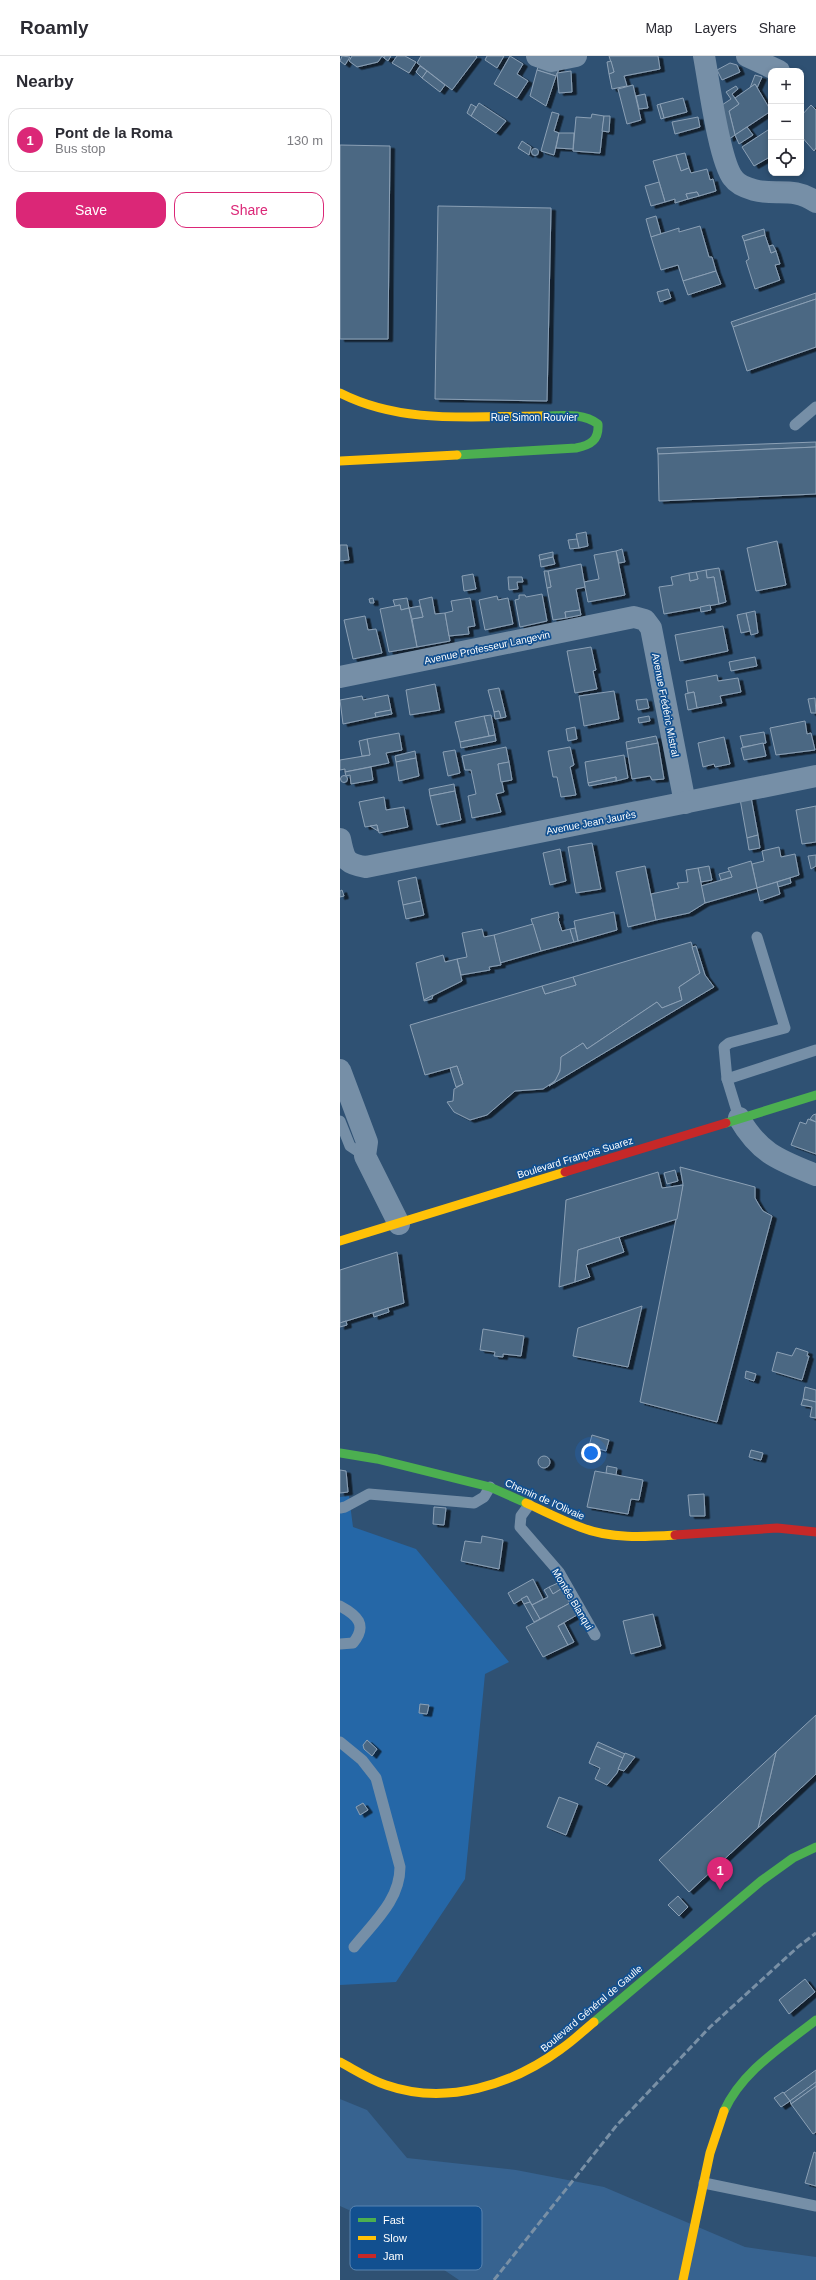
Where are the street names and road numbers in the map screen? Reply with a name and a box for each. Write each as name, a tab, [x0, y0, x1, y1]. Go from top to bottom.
street label: Rue Simon Rouvier	[491, 412, 578, 423]
street label: Avenue Professeur Langevin	[423, 629, 551, 666]
street label: Avenue Frédéric Mistral	[650, 652, 681, 758]
street label: Avenue Jean Jaurès	[545, 808, 637, 837]
street label: Boulevard François Suarez	[516, 1135, 634, 1180]
street label: Chemin de l'Olivaie	[503, 1477, 587, 1522]
street label: Montée Blanqui	[550, 1567, 595, 1632]
street label: Boulevard Général de Gaulle	[538, 1962, 645, 2054]

